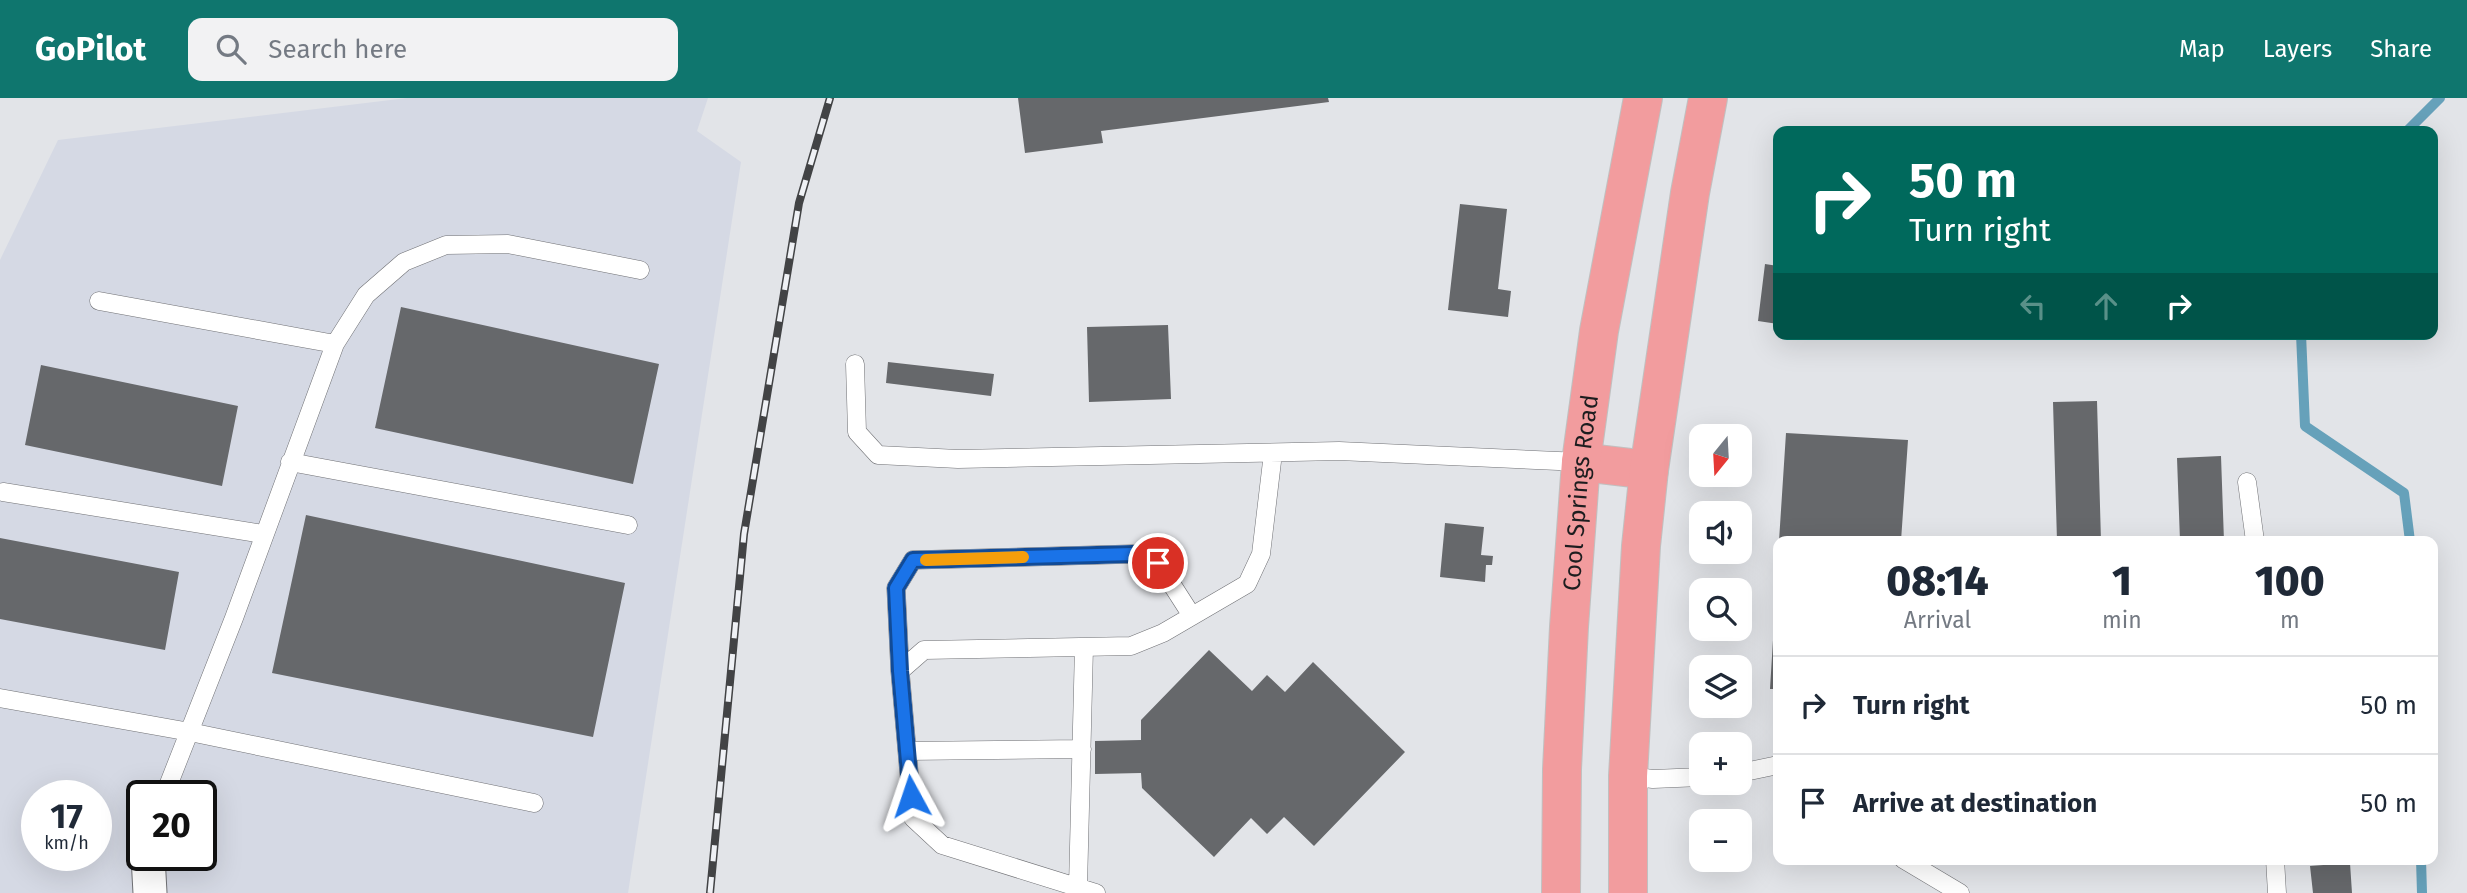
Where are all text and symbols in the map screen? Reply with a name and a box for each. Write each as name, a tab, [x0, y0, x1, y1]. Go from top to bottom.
search box	[188, 18, 678, 81]
text: GoPilot	[35, 29, 146, 69]
icon: search	[212, 30, 250, 68]
text: Search here	[268, 34, 407, 65]
text: Map	[2179, 35, 2225, 63]
text: Layers	[2263, 35, 2332, 63]
text: Share	[2370, 35, 2432, 63]
text: 50 m	[1909, 151, 2017, 210]
icon: right	[1794, 154, 1885, 245]
text: Turn right	[1909, 211, 2051, 249]
icon: left	[2014, 287, 2052, 325]
icon: ahead	[2087, 287, 2125, 325]
icon: right	[2160, 287, 2198, 325]
street label: Cool Springs Road	[1558, 393, 1604, 592]
north arrow	[1689, 424, 1752, 486]
map controls	[1689, 424, 1752, 872]
button: sound	[1689, 501, 1752, 564]
pin	[1128, 533, 1188, 593]
icon: arrive	[1139, 544, 1177, 582]
text: 08:14	[1886, 556, 1989, 606]
text: 1	[2112, 556, 2132, 606]
text: 100	[2255, 556, 2325, 606]
button: search	[1689, 578, 1752, 641]
text: Arrival	[1904, 606, 1971, 634]
text: min	[2102, 606, 2142, 634]
text: m	[2280, 606, 2300, 634]
button: layers	[1689, 655, 1752, 718]
icon: right	[1794, 686, 1832, 724]
text: Turn right	[1853, 690, 1970, 721]
text: 50 m	[2360, 690, 2417, 721]
button: +	[1689, 732, 1752, 795]
position arrow	[874, 759, 948, 833]
speed limit sign: 20	[126, 780, 217, 871]
icon: arrive	[1794, 784, 1832, 822]
text: Arrive at destination	[1853, 788, 2097, 819]
text: 50 m	[2360, 788, 2417, 819]
text: 17	[50, 795, 83, 837]
button: −	[1689, 809, 1752, 872]
text: km/h	[44, 832, 89, 854]

